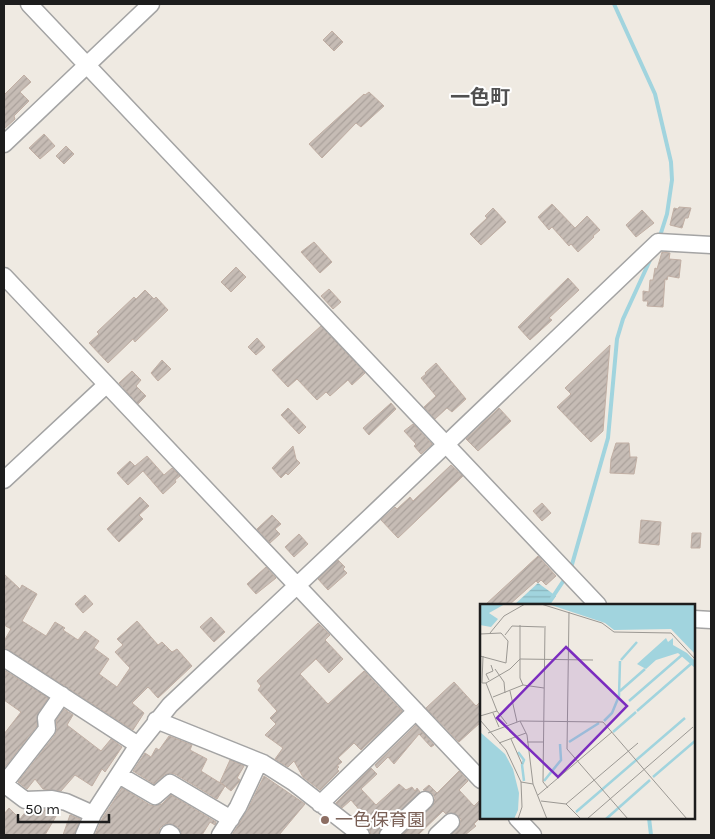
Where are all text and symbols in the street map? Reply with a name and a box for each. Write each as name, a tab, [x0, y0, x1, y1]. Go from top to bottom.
district label: 一色町	[450, 86, 510, 109]
inset map	[480, 604, 695, 819]
scale bar	[18, 792, 109, 824]
text: 50 m	[25, 800, 60, 818]
place label: 一色保育園	[335, 809, 425, 831]
marker: 一色保育園	[319, 814, 331, 826]

